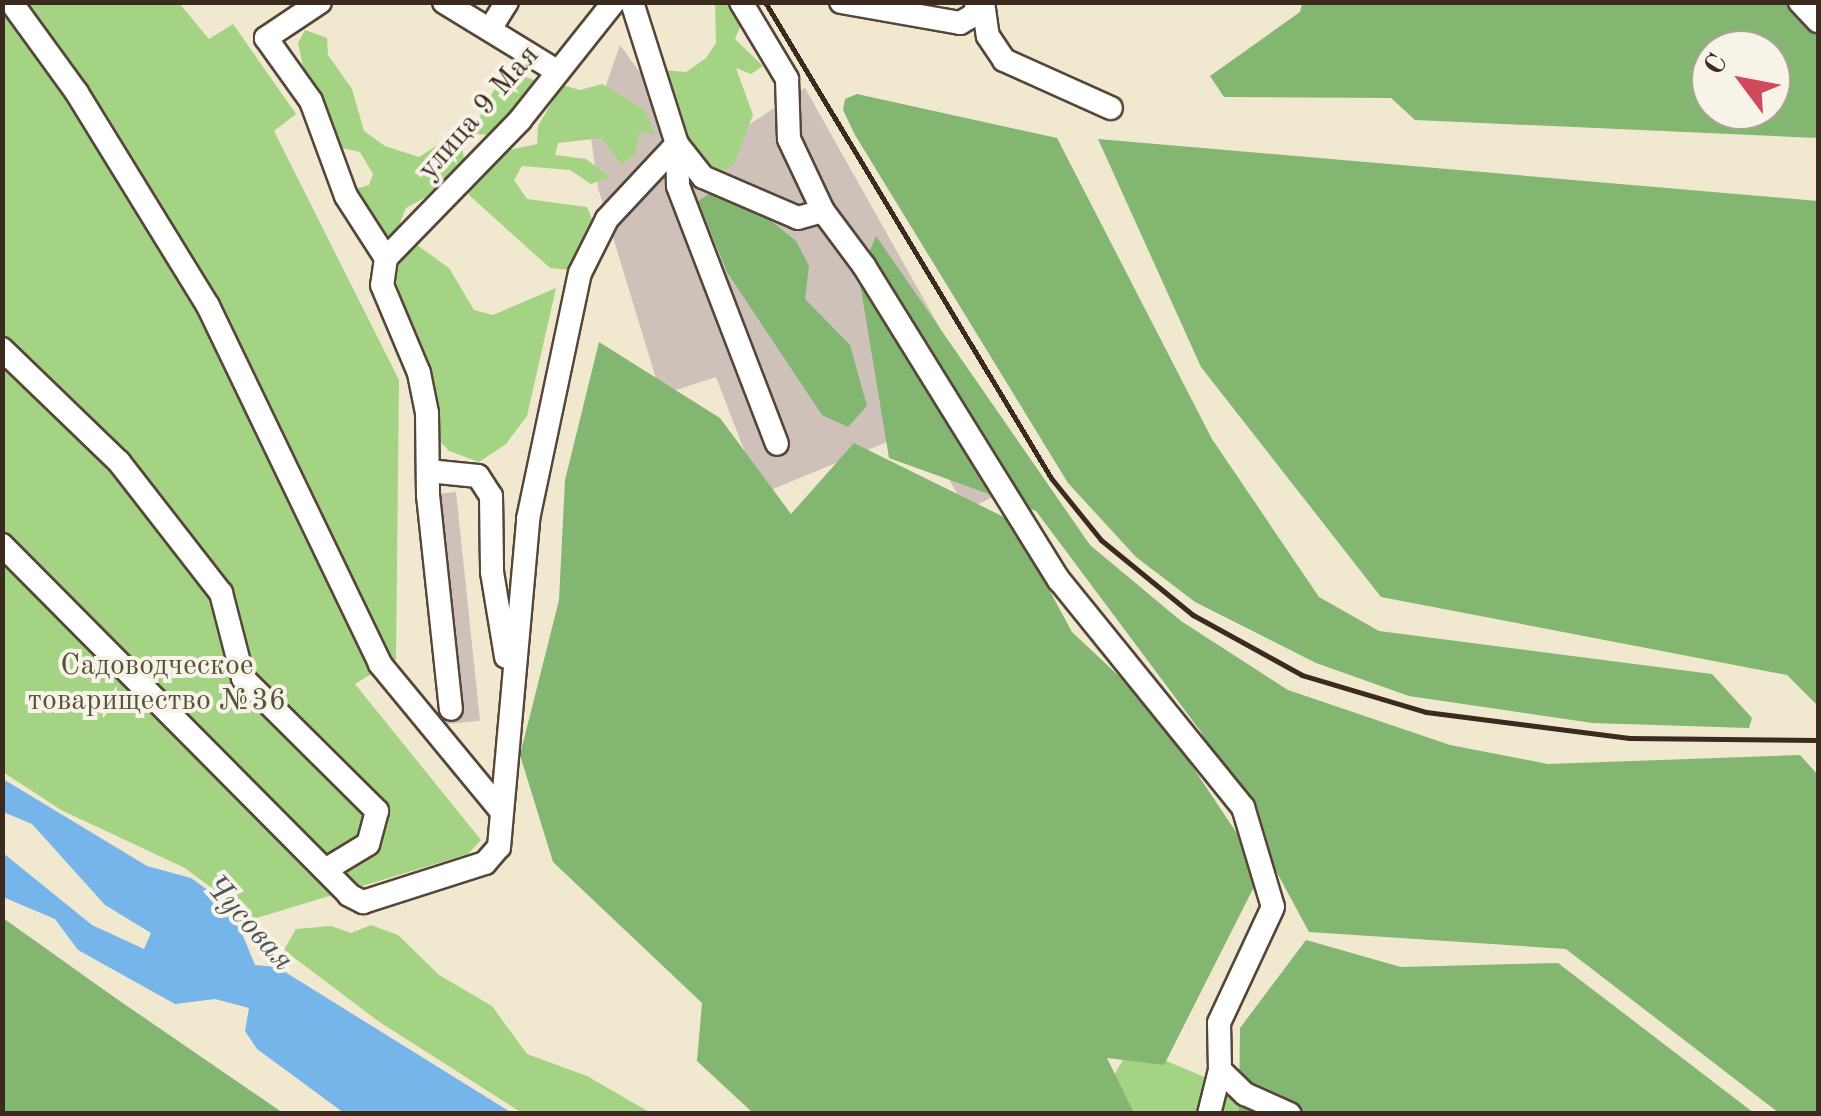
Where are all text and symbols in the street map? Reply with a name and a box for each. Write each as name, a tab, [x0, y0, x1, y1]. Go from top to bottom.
north arrow	[1691, 30, 1791, 130]
street label: улица 9 Мая	[411, 38, 547, 188]
text: С	[1700, 50, 1734, 80]
park label: Садоводческое товарищество №36	[28, 648, 286, 718]
water label: Чусовая	[195, 868, 301, 980]

